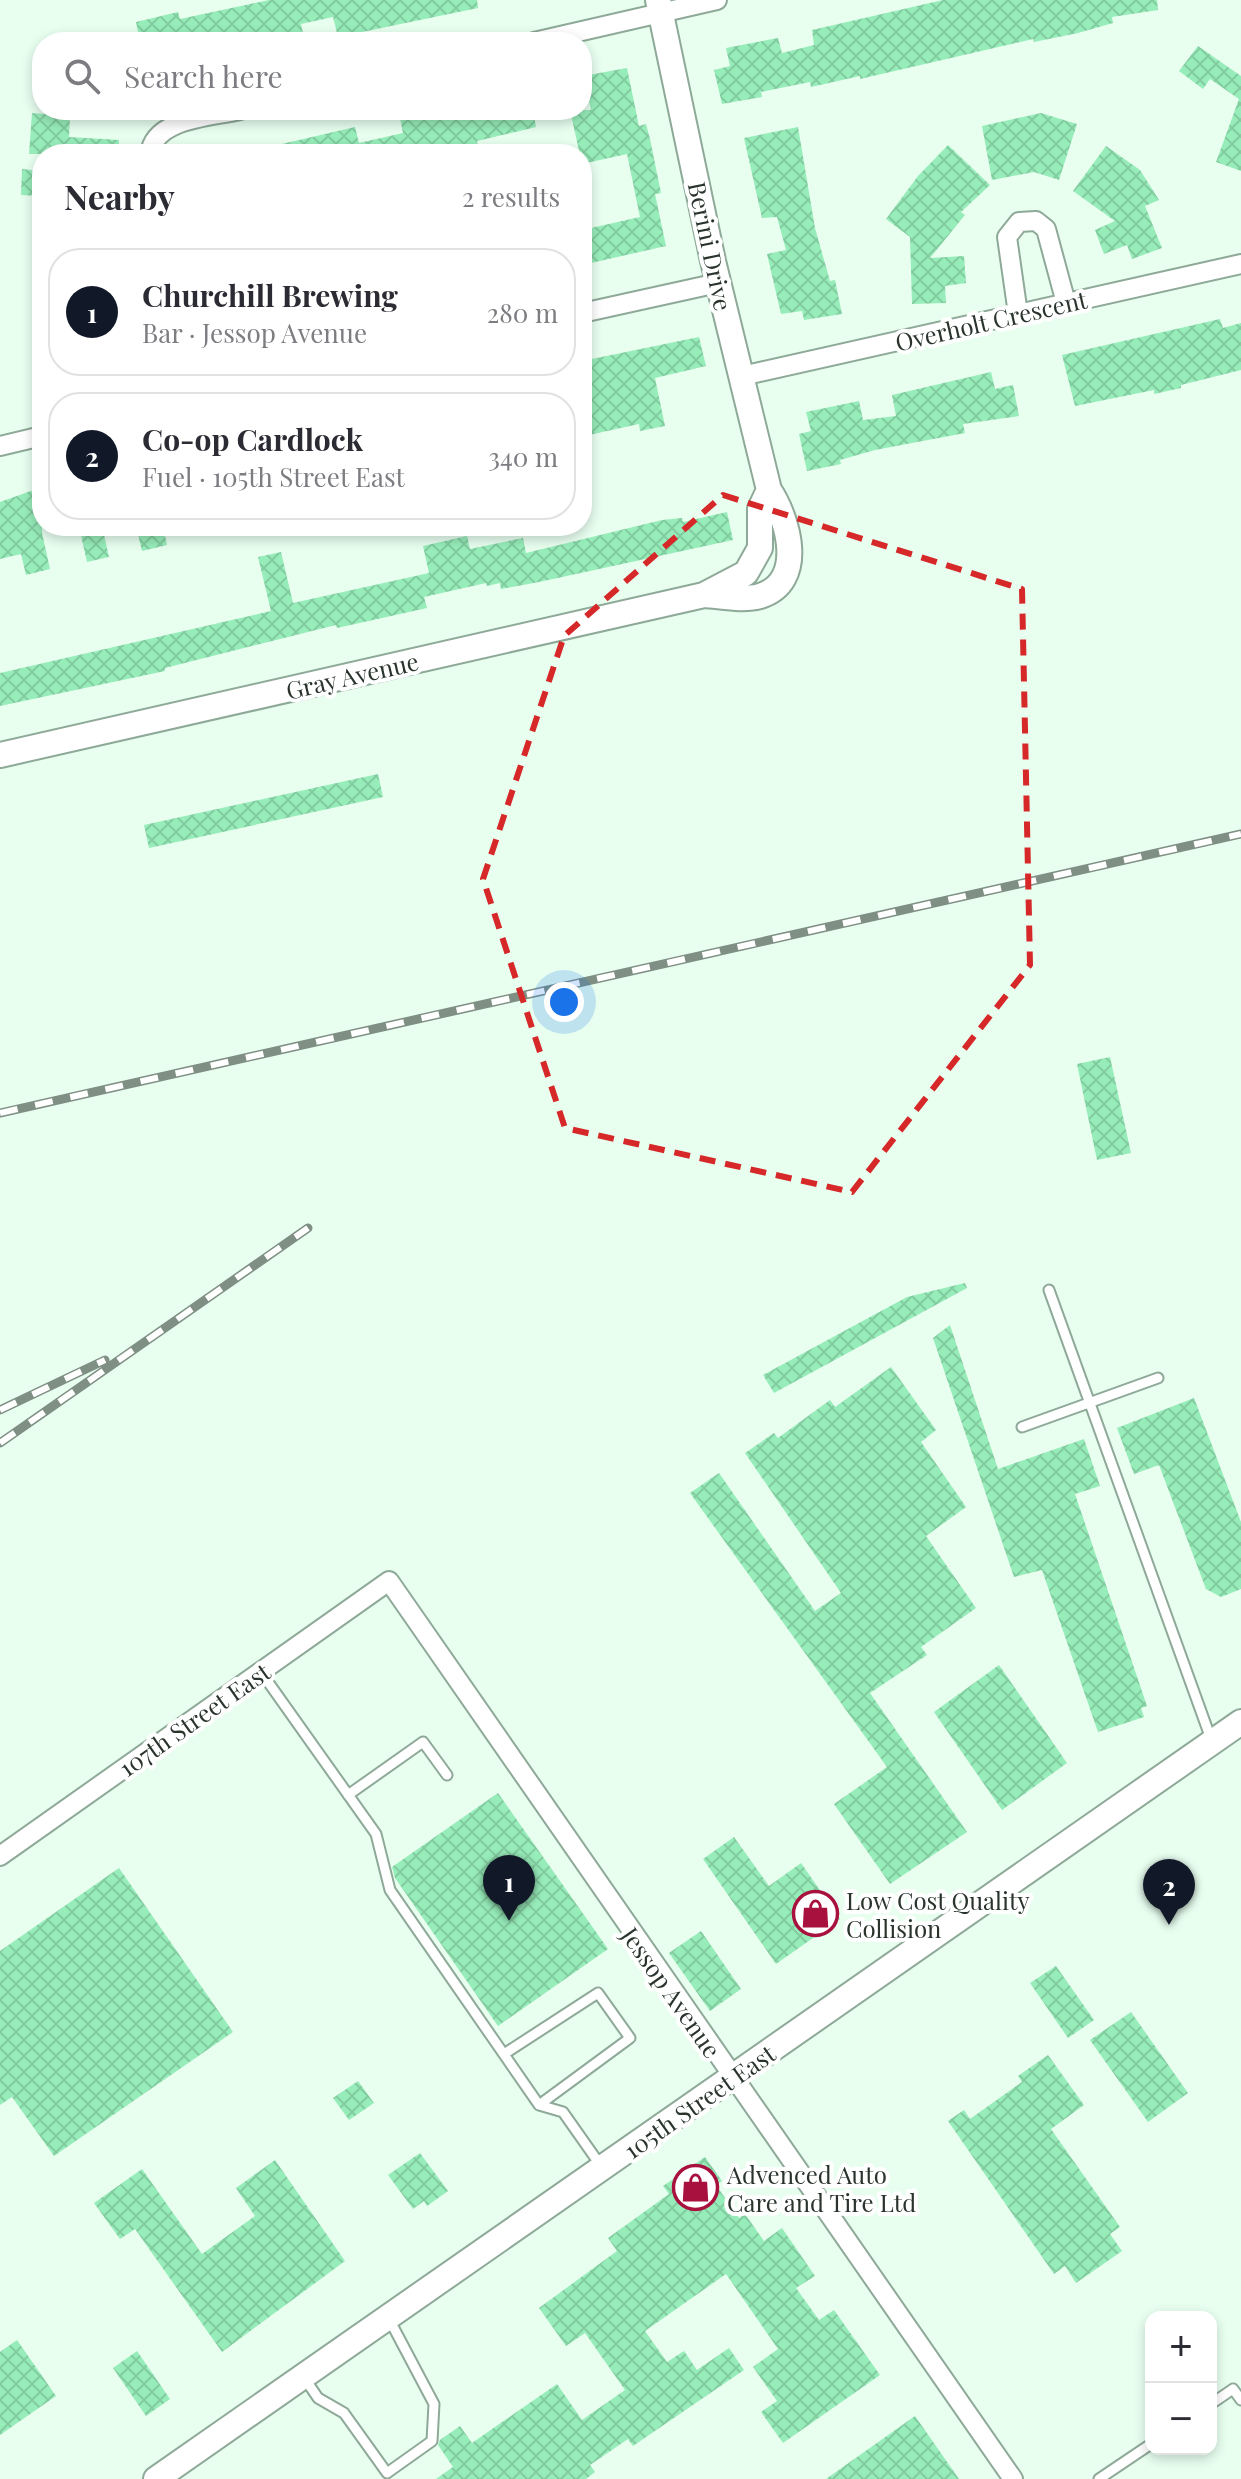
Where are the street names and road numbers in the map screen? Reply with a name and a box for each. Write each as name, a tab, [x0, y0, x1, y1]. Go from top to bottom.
street label: Berini Drive	[682, 179, 740, 313]
street label: Overholt Crescent	[892, 282, 1090, 358]
street label: Gray Avenue	[283, 644, 421, 706]
street label: 107th Street East	[112, 1655, 276, 1783]
street label: Jessop Avenue	[615, 1920, 729, 2064]
street label: 105th Street East	[617, 2037, 781, 2165]

